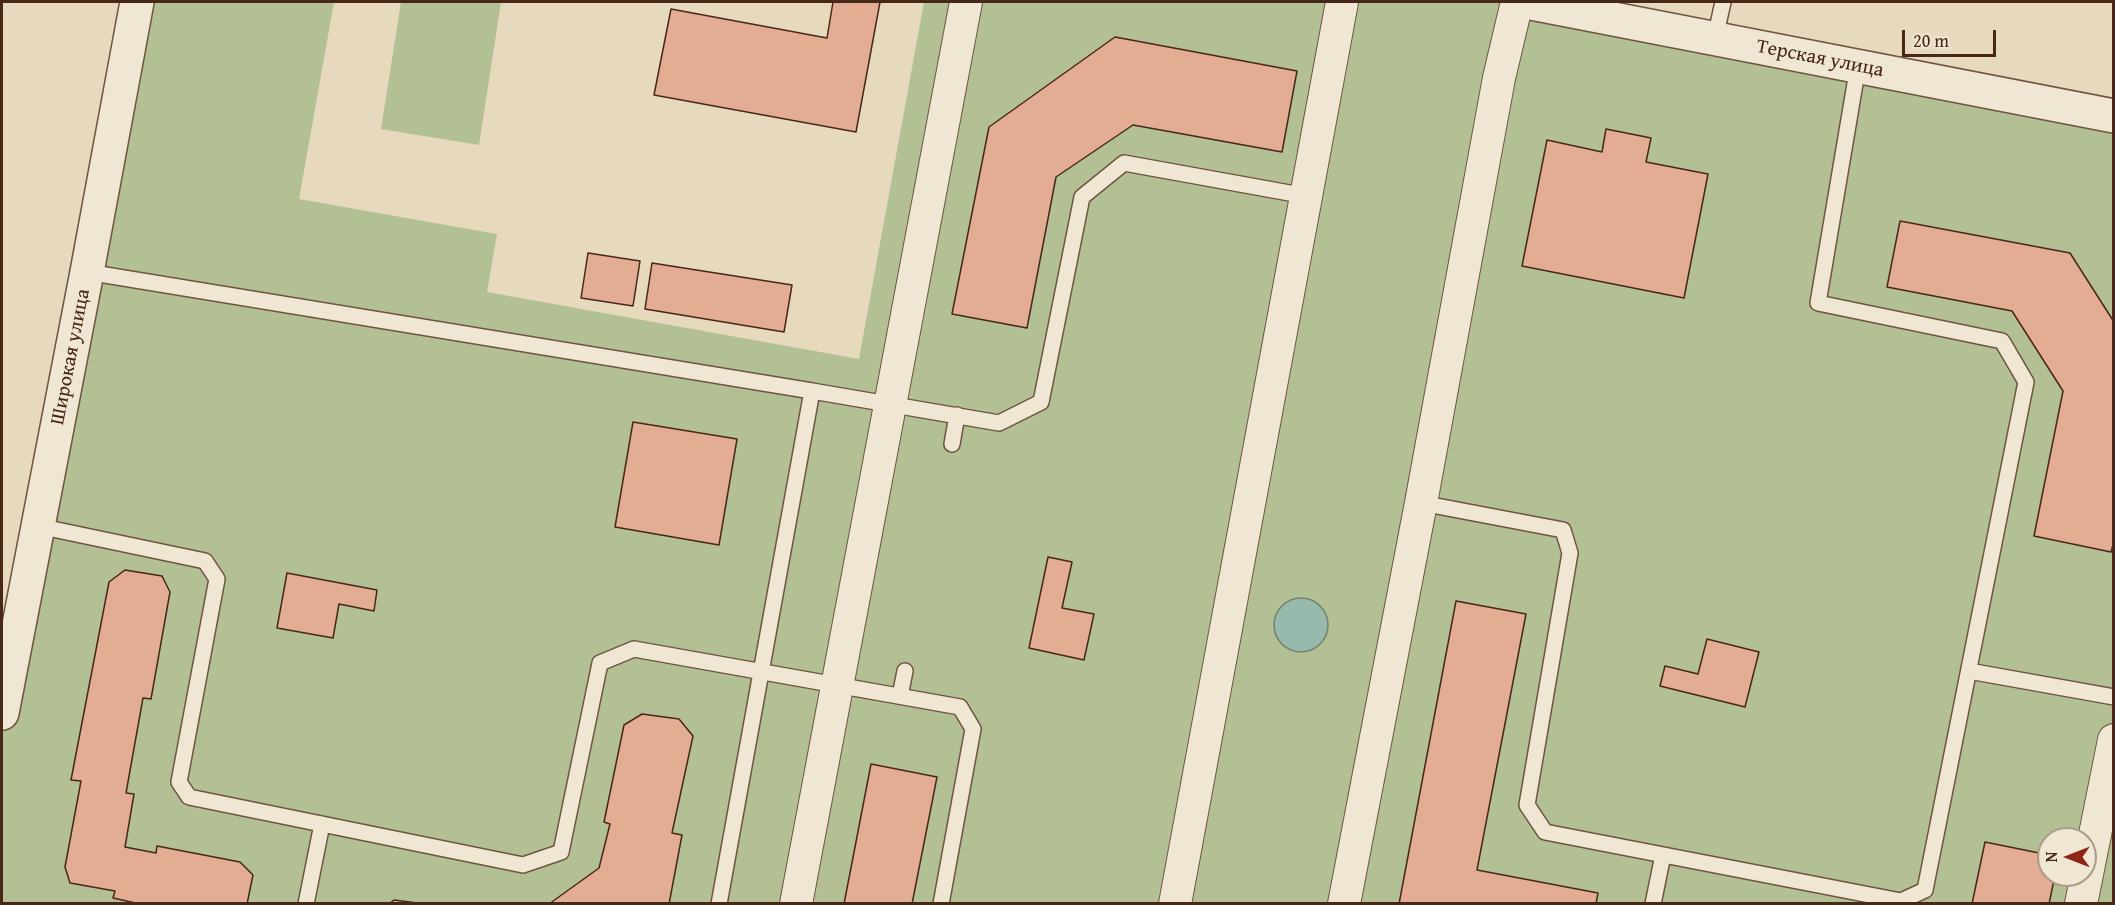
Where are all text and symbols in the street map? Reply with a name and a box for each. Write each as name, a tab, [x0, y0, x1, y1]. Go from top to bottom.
scale bar	[1905, 18, 2000, 56]
text: 20 m	[1913, 27, 1949, 54]
street label: Терская улица	[1755, 35, 1885, 83]
street label: Широкая улица	[46, 287, 96, 427]
north arrow	[2037, 827, 2097, 887]
text: N	[2039, 852, 2063, 862]

